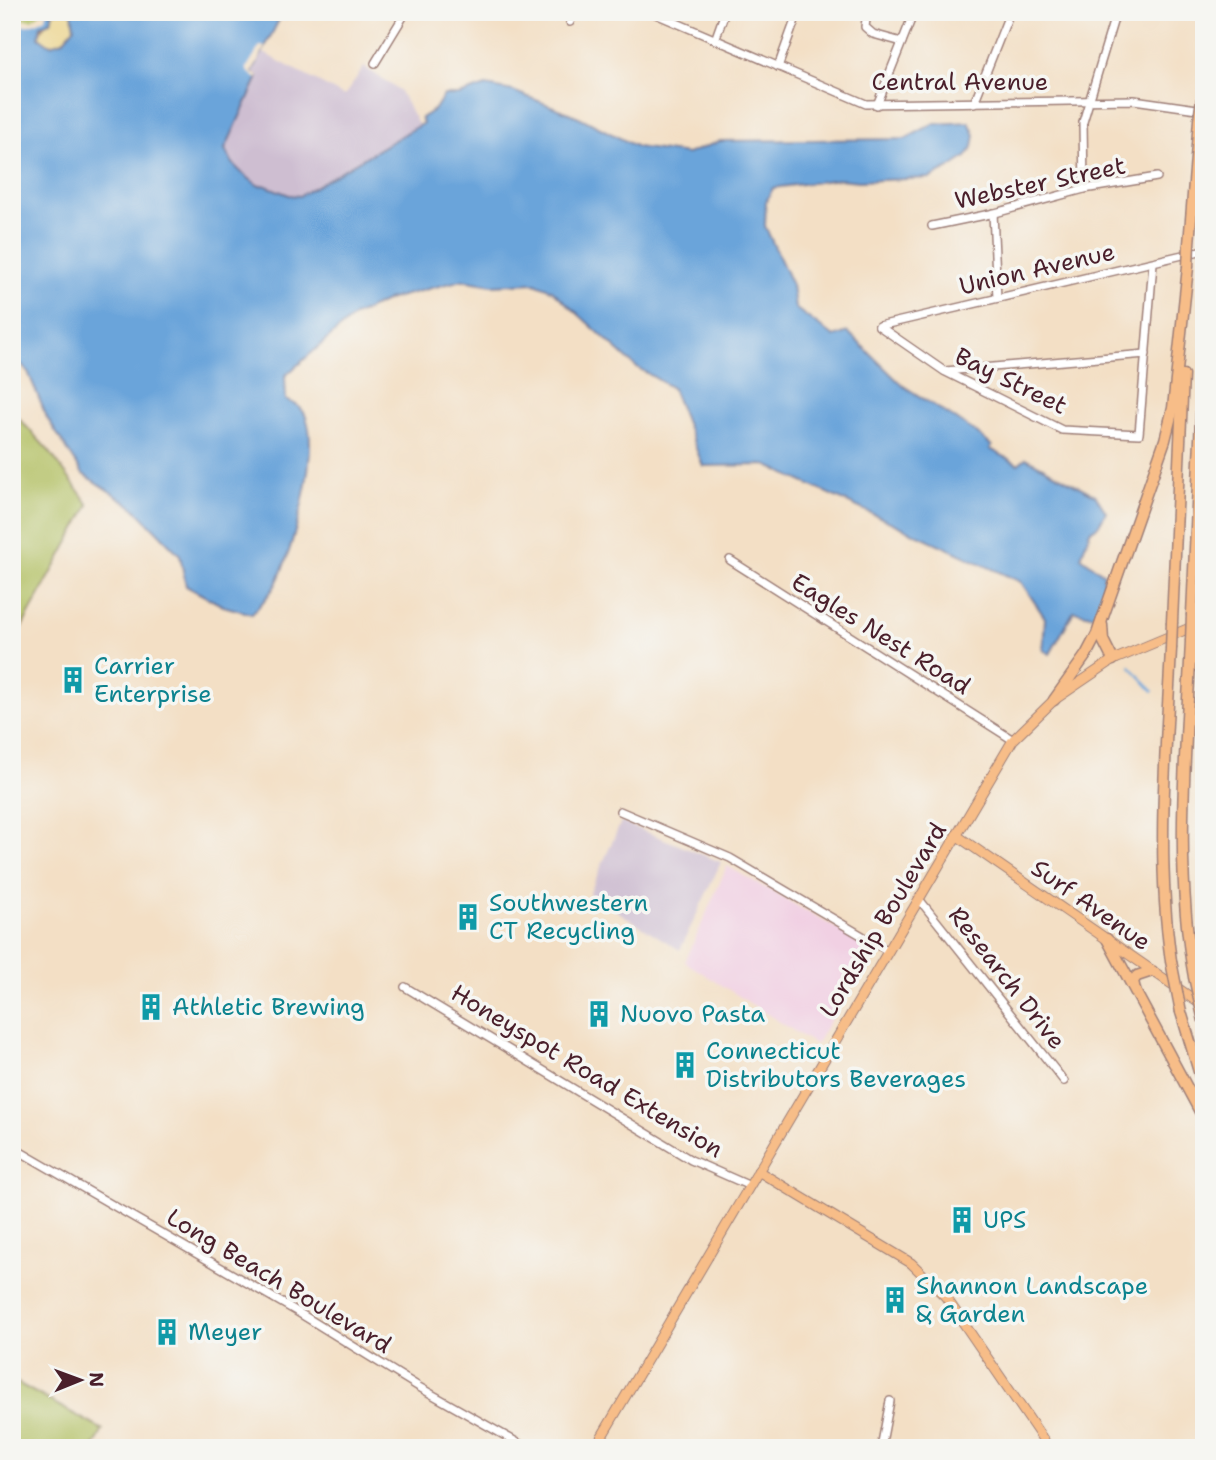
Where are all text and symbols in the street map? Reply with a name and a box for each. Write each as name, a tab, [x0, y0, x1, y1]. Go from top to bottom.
street label: Central Avenue	[872, 66, 1048, 98]
street label: Webster Street	[952, 149, 1128, 217]
street label: Union Avenue	[956, 236, 1118, 302]
street label: Bay Street	[950, 340, 1072, 422]
street label: Eagles Nest Road	[785, 566, 977, 702]
place label: Carrier Enterprise	[94, 650, 212, 710]
building icon: Carrier Enterprise	[58, 665, 88, 695]
street label: Lordship Boulevard	[812, 817, 954, 1023]
street label: Surf Avenue	[1025, 852, 1157, 958]
place label: Southwestern CT Recycling	[489, 887, 648, 947]
street label: Research Drive	[941, 900, 1073, 1056]
building icon: Southwestern CT Recycling	[453, 902, 483, 932]
street label: Honeyspot Road Extension	[445, 977, 729, 1165]
place label: Athletic Brewing	[172, 991, 365, 1023]
building icon: Athletic Brewing	[136, 992, 166, 1022]
place label: Nuovo Pasta	[620, 998, 765, 1030]
building icon: Nuovo Pasta	[584, 999, 614, 1029]
place label: Connecticut Distributors Beverages	[706, 1035, 966, 1095]
building icon: Connecticut Distributors Beverages	[670, 1050, 700, 1080]
street label: Long Beach Boulevard	[161, 1201, 397, 1361]
place label: UPS	[983, 1204, 1026, 1236]
building icon: UPS	[947, 1205, 977, 1235]
place label: Shannon Landscape & Garden	[916, 1270, 1148, 1330]
building icon: Shannon Landscape & Garden	[880, 1285, 910, 1315]
place label: Meyer	[188, 1316, 262, 1348]
building icon: Meyer	[152, 1317, 182, 1347]
north arrow	[46, 1344, 116, 1414]
text: N	[84, 1372, 109, 1387]

